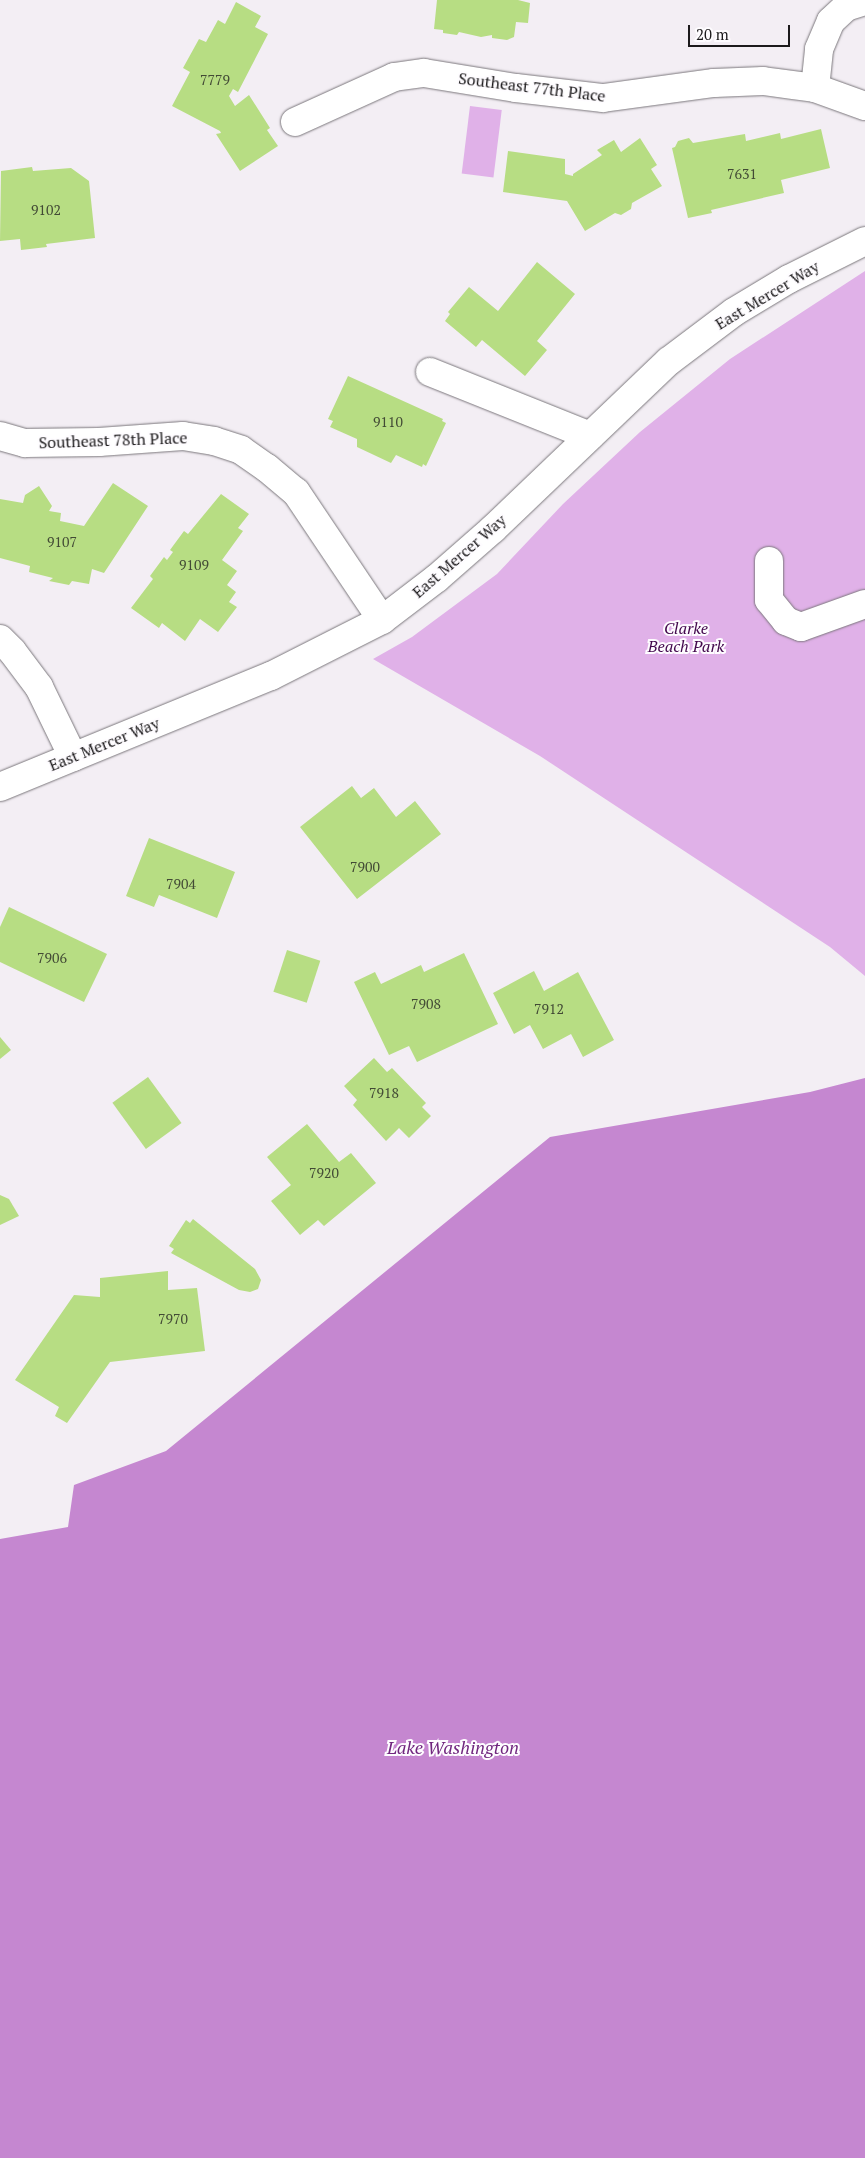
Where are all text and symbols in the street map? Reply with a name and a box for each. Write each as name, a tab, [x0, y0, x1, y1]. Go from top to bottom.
scale bar	[690, 15, 792, 47]
text: 20 m	[696, 24, 729, 44]
street label: Southeast 77th Place	[457, 68, 607, 106]
house number: 7779	[200, 72, 230, 88]
house number: 7631	[727, 166, 757, 182]
house number: 9102	[31, 202, 61, 218]
street label: East Mercer Way	[712, 257, 822, 333]
house number: 9110	[373, 414, 403, 430]
street label: Southeast 78th Place	[38, 428, 188, 452]
street label: East Mercer Way	[408, 510, 510, 602]
house number: 9107	[47, 534, 77, 550]
house number: 9109	[179, 557, 209, 573]
park label: Clarke Beach Park	[648, 618, 724, 656]
street label: East Mercer Way	[46, 713, 162, 775]
house number: 7900	[350, 859, 380, 875]
house number: 7904	[166, 876, 196, 892]
house number: 7906	[37, 950, 67, 966]
house number: 7908	[411, 996, 441, 1012]
house number: 7912	[534, 1001, 564, 1017]
house number: 7918	[369, 1085, 399, 1101]
house number: 7920	[309, 1165, 339, 1181]
house number: 7970	[158, 1311, 188, 1327]
water label: Lake Washington	[387, 1736, 519, 1758]

